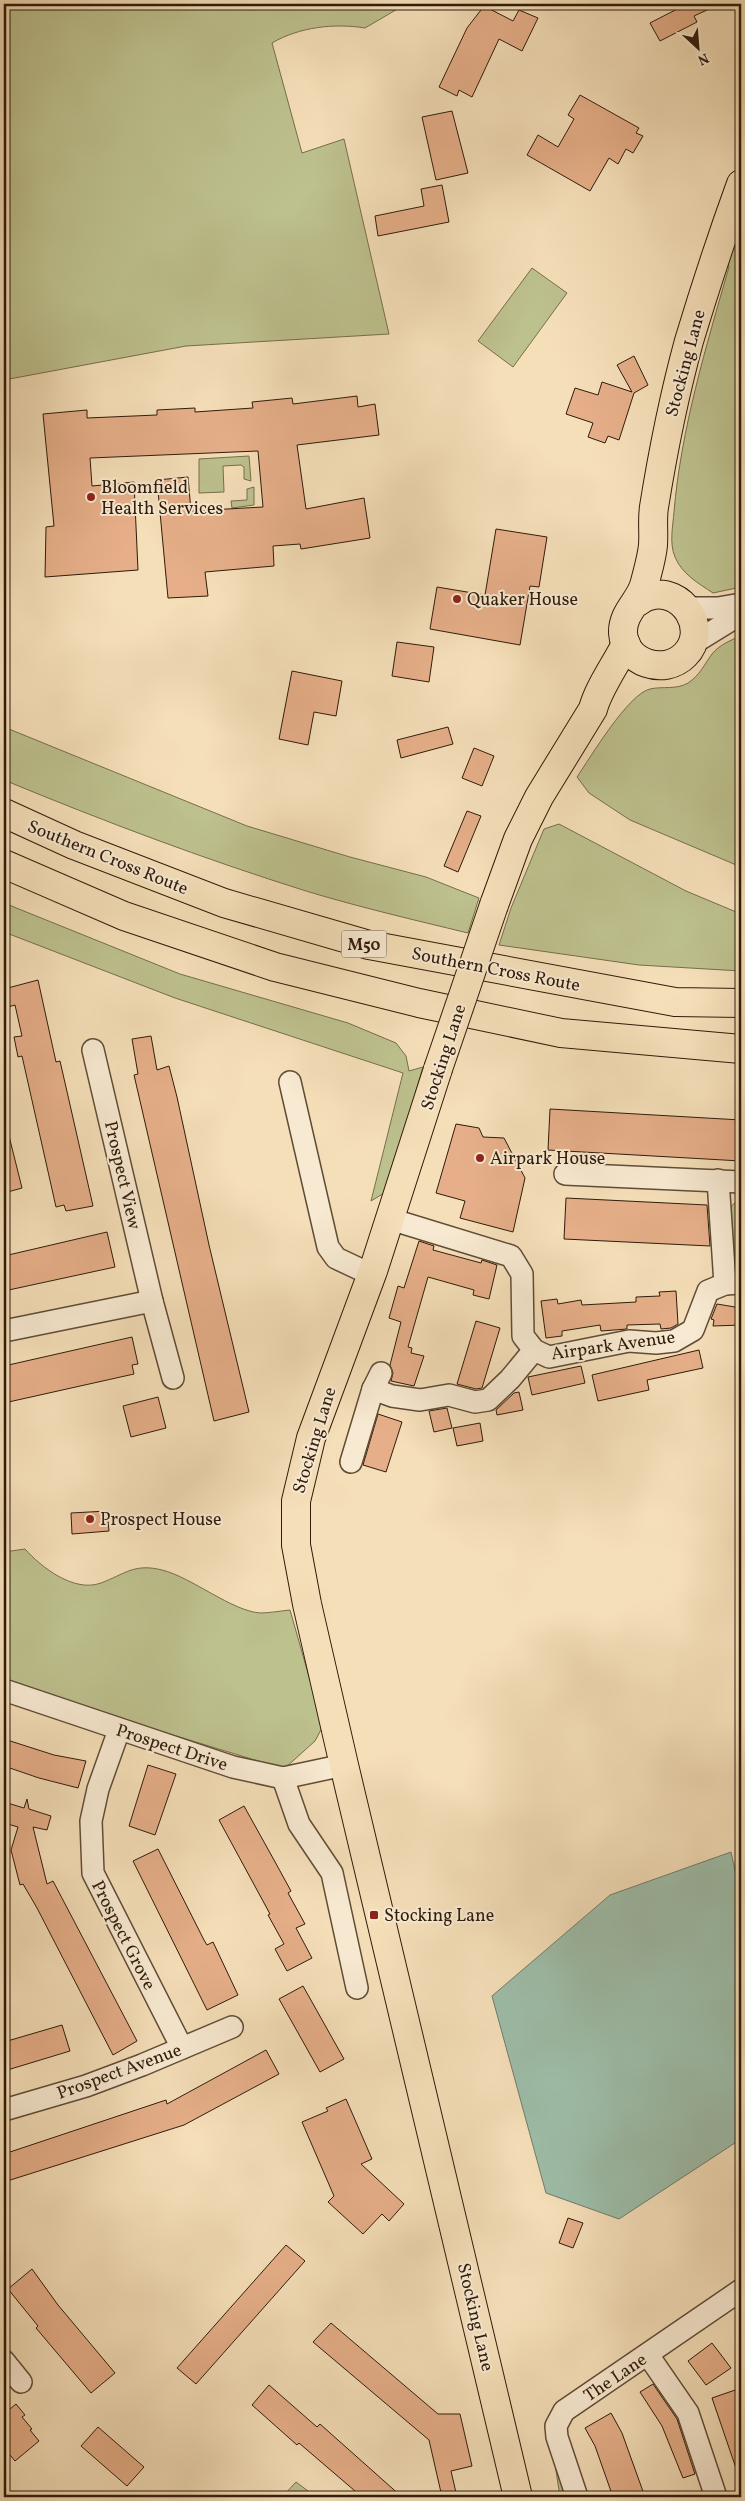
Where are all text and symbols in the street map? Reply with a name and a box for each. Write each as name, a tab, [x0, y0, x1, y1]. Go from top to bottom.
north arrow	[672, 22, 722, 72]
text: N	[694, 48, 712, 69]
street label: Stocking Lane	[660, 307, 713, 420]
place label: Bloomfield Health Services	[101, 476, 223, 522]
marker: Bloomfield Health Services	[85, 491, 97, 503]
place label: Quaker House	[467, 588, 578, 613]
marker: Quaker House	[451, 593, 463, 605]
street label: Southern Cross Route	[23, 815, 192, 902]
road number: M50	[342, 931, 386, 958]
street label: Southern Cross Route	[409, 942, 582, 999]
street label: Stocking Lane	[415, 1001, 473, 1114]
street label: Prospect View	[97, 1119, 146, 1232]
place label: Airpark House	[490, 1147, 605, 1172]
marker: Airpark House	[474, 1152, 486, 1164]
street label: Airpark Avenue	[550, 1325, 677, 1368]
street label: Stocking Lane	[287, 1384, 344, 1497]
place label: Prospect House	[100, 1508, 222, 1533]
marker: Prospect House	[84, 1513, 96, 1525]
street label: Prospect Drive	[112, 1719, 231, 1778]
street label: Prospect Grove	[84, 1877, 161, 1995]
place label: Stocking Lane	[384, 1904, 494, 1929]
marker: Stocking Lane	[368, 1909, 380, 1921]
street label: Prospect Avenue	[54, 2038, 185, 2107]
street label: Stocking Lane	[450, 2261, 499, 2374]
street label: The Lane	[579, 2348, 652, 2409]

